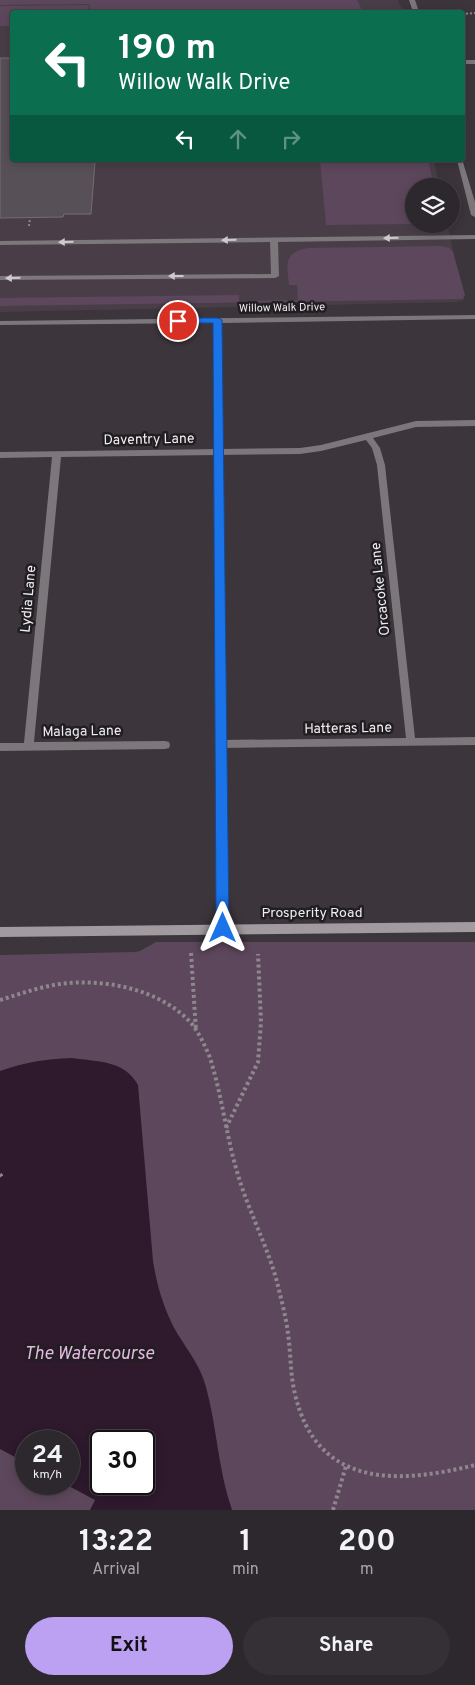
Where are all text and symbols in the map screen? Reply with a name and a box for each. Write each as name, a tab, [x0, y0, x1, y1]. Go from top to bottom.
text: 190 m	[118, 27, 216, 71]
icon: left	[35, 30, 100, 95]
text: Willow Walk Drive	[118, 70, 290, 97]
icon: left	[171, 125, 199, 153]
icon: ahead	[224, 125, 252, 153]
icon: right	[277, 125, 305, 153]
map controls	[405, 178, 460, 233]
button: layers	[405, 178, 460, 233]
one-way arrow	[383, 234, 399, 242]
one-way arrow	[221, 236, 237, 244]
one-way arrow	[58, 238, 74, 246]
one-way arrow	[167, 272, 183, 280]
one-way arrow	[5, 274, 21, 282]
pin	[157, 300, 199, 342]
street label: Willow Walk Drive	[239, 300, 325, 316]
icon: arrive	[164, 307, 192, 335]
street label: Daventry Lane	[103, 431, 195, 449]
street label: Orcacoke Lane	[368, 542, 394, 636]
street label: Lydia Lane	[18, 565, 40, 633]
street label: Hatteras Lane	[304, 720, 392, 738]
street label: Malaga Lane	[42, 723, 122, 741]
position arrow	[196, 901, 248, 953]
street label: Prosperity Road	[261, 905, 363, 922]
water label: The Watercourse	[24, 1343, 155, 1366]
speed limit sign: 30	[90, 1430, 155, 1495]
text: 24	[32, 1440, 63, 1472]
text: km/h	[33, 1467, 62, 1483]
text: 13:22	[79, 1524, 153, 1561]
text: 1	[239, 1524, 252, 1561]
text: 200	[338, 1524, 396, 1561]
text: Arrival	[92, 1560, 140, 1580]
text: min	[232, 1560, 259, 1580]
text: m	[360, 1560, 374, 1580]
button: Exit	[25, 1617, 233, 1675]
button: Share	[243, 1617, 450, 1675]

